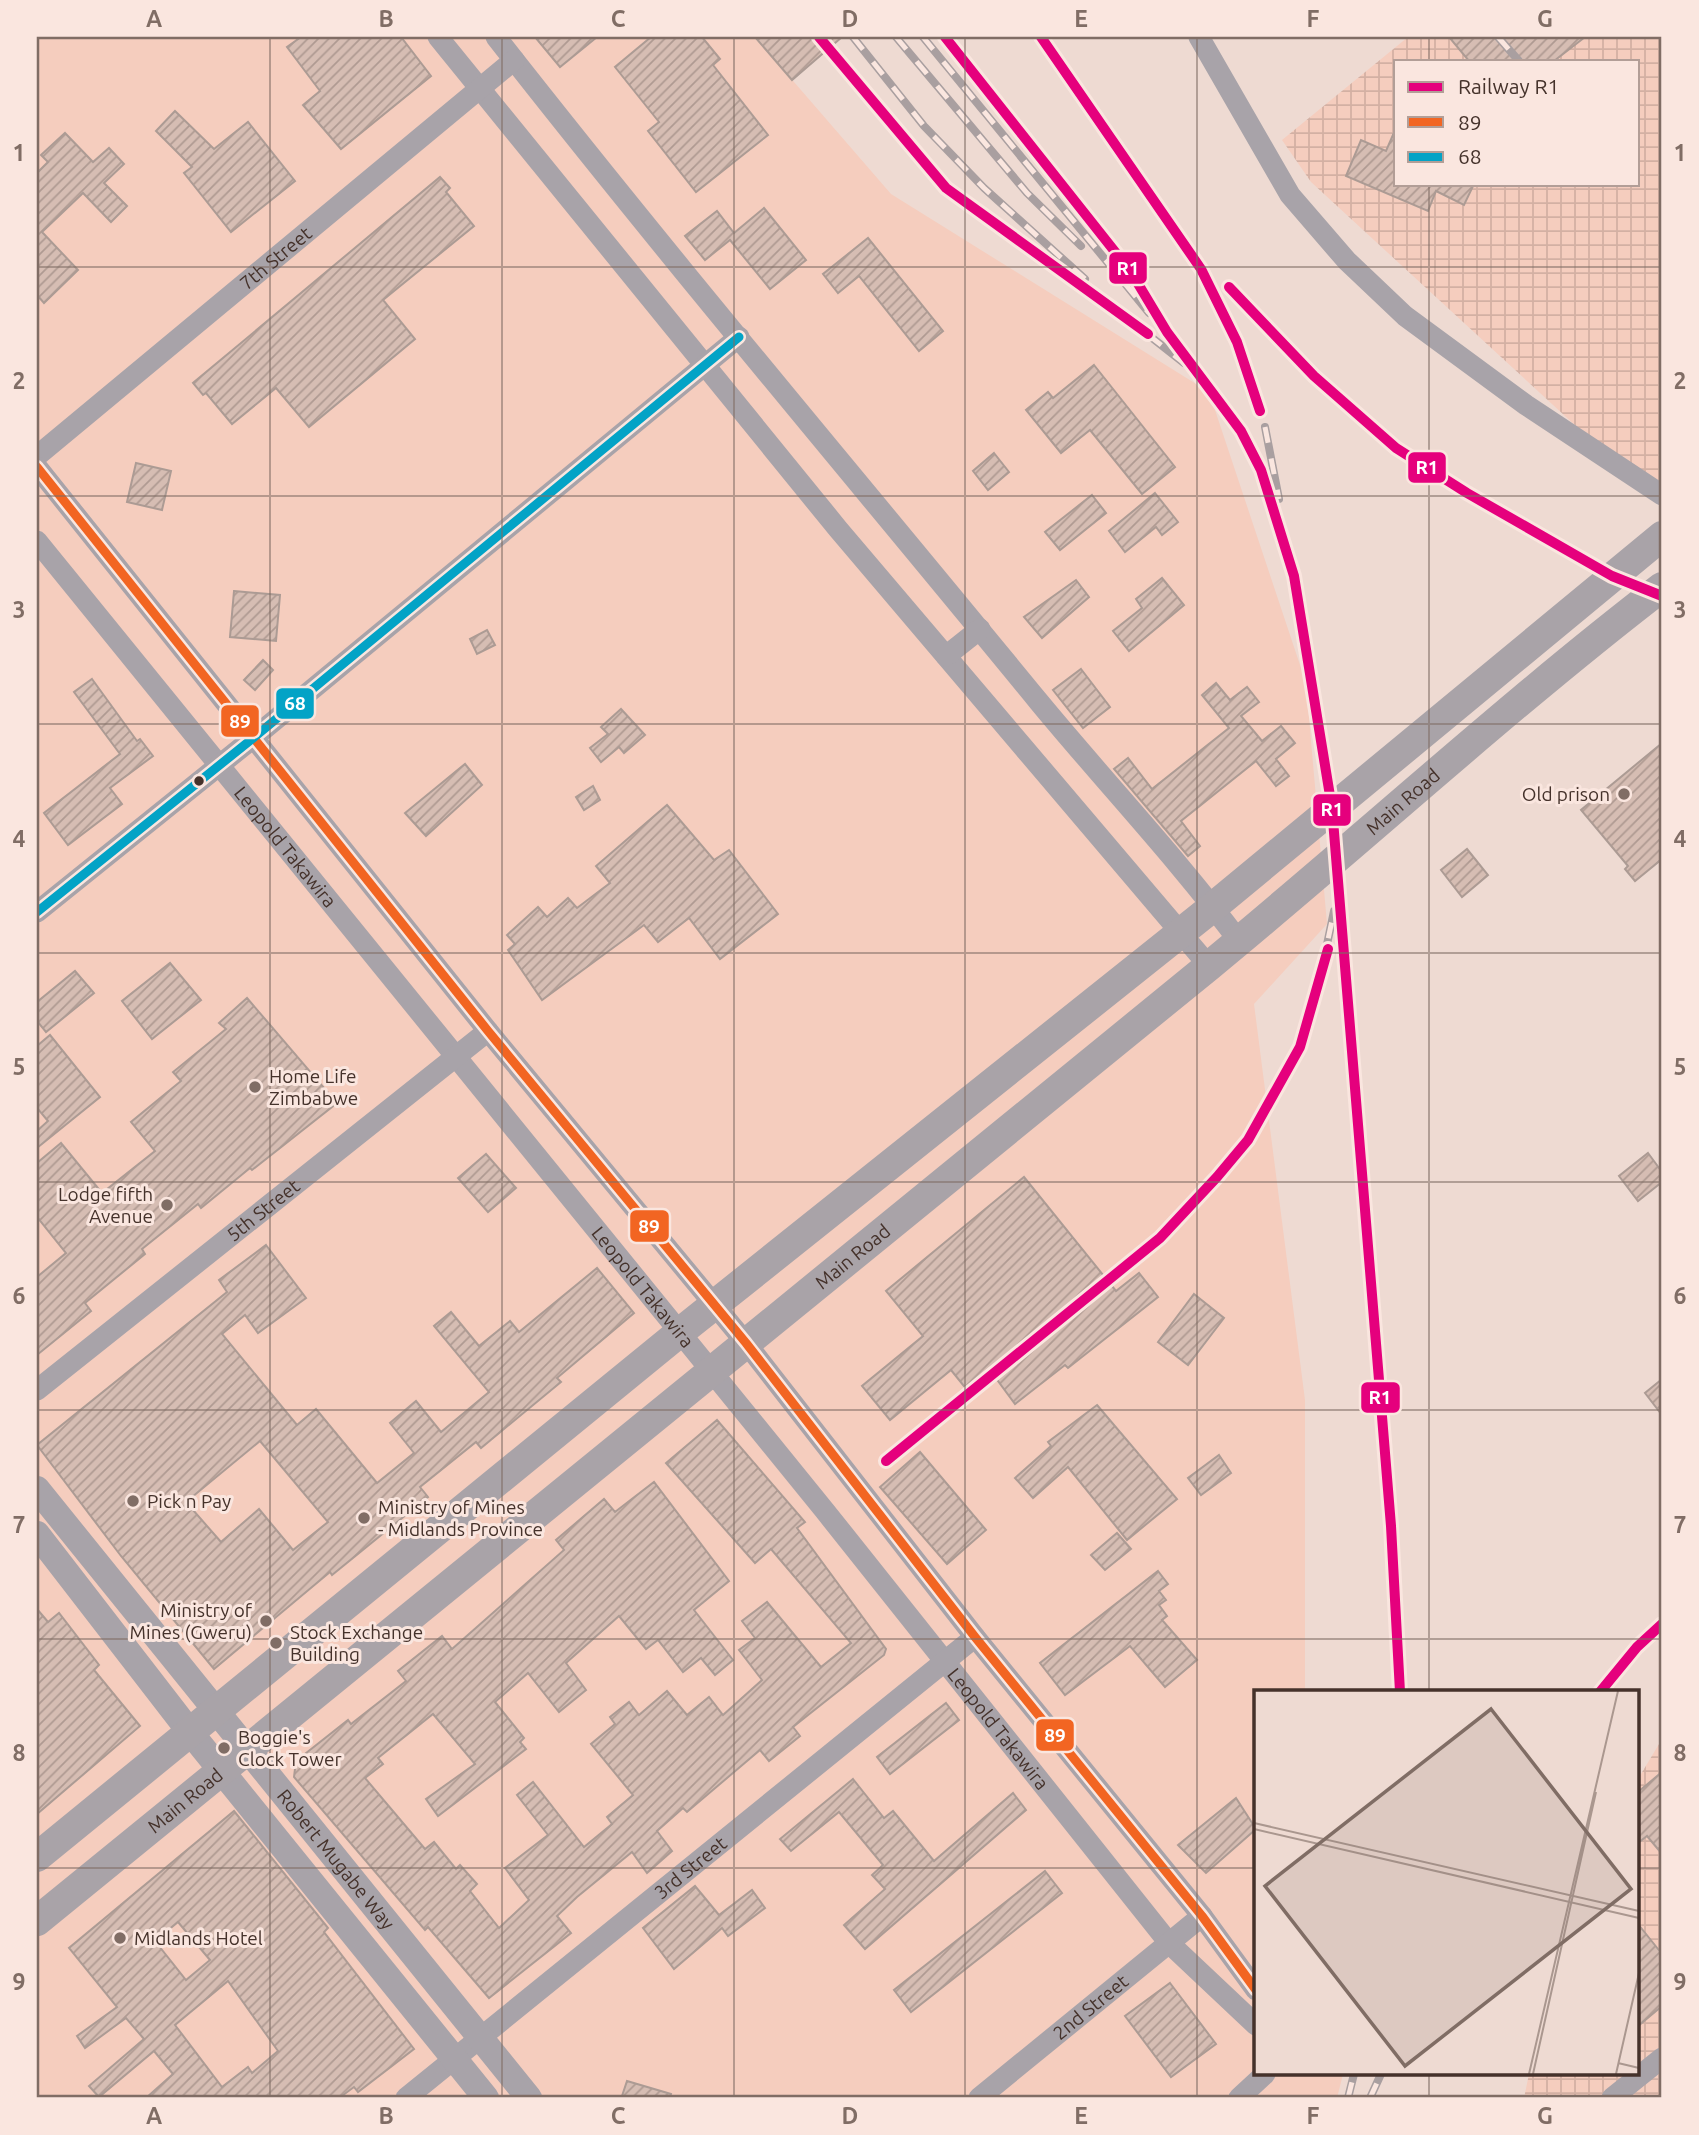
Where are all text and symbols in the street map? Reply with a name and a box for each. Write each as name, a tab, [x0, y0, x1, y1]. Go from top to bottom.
text: A	[146, 6, 162, 31]
text: B	[378, 6, 394, 31]
text: C	[611, 6, 626, 31]
text: D	[842, 6, 858, 31]
text: E	[1074, 6, 1088, 31]
text: F	[1307, 6, 1320, 31]
text: G	[1537, 6, 1553, 31]
legend	[1394, 60, 1640, 186]
text: Railway R1	[1458, 74, 1559, 98]
text: 89	[1458, 110, 1482, 134]
text: 1	[13, 140, 25, 165]
text: 1	[1674, 140, 1686, 165]
text: 68	[1458, 144, 1482, 168]
street label: 7th Street	[235, 222, 316, 294]
line badge: R1	[1108, 251, 1148, 285]
text: R1	[1116, 257, 1140, 279]
text: 2	[13, 368, 25, 393]
text: 2	[1674, 368, 1686, 393]
line badge: R1	[1407, 451, 1447, 484]
text: R1	[1415, 456, 1439, 478]
text: 3	[13, 597, 25, 622]
text: 3	[1674, 597, 1686, 622]
line badge: 68	[275, 687, 315, 720]
text: 68	[284, 692, 306, 714]
line badge: 89	[220, 704, 260, 738]
text: 89	[229, 710, 251, 732]
street label: Main Road	[1361, 764, 1444, 839]
unlabelled marker	[192, 774, 206, 788]
street label: Leopold Takawira	[230, 782, 341, 912]
place label: Old prison	[1522, 783, 1610, 805]
marker: Old prison	[1616, 786, 1632, 802]
line badge: R1	[1312, 793, 1352, 827]
text: R1	[1320, 798, 1344, 820]
text: 4	[13, 826, 26, 851]
text: 4	[1674, 826, 1687, 851]
text: 5	[13, 1054, 25, 1079]
text: 5	[1674, 1054, 1686, 1079]
place label: Home Life Zimbabwe	[269, 1065, 358, 1109]
marker: Home Life Zimbabwe	[247, 1079, 263, 1095]
street label: 5th Street	[222, 1174, 304, 1246]
place label: Lodge fifth Avenue	[58, 1183, 153, 1227]
marker: Lodge fifth Avenue	[159, 1197, 175, 1213]
line badge: 89	[629, 1209, 670, 1243]
text: 89	[638, 1215, 660, 1237]
street label: Main Road	[811, 1220, 894, 1293]
street label: Leopold Takawira	[587, 1222, 699, 1352]
text: 6	[13, 1283, 26, 1308]
text: 6	[1674, 1283, 1687, 1308]
line badge: R1	[1360, 1381, 1401, 1414]
text: R1	[1368, 1386, 1392, 1408]
place label: Pick n Pay	[147, 1490, 231, 1512]
marker: Pick n Pay	[125, 1493, 141, 1509]
place label: Ministry of Mines - Midlands Province	[378, 1496, 543, 1540]
marker: Ministry of Mines - Midlands Province	[356, 1510, 372, 1526]
text: 7	[13, 1512, 25, 1537]
text: 7	[1674, 1512, 1686, 1537]
place label: Ministry of Mines (Gweru)	[130, 1599, 253, 1643]
marker: Ministry of Mines (Gweru)	[258, 1613, 274, 1629]
place label: Stock Exchange Building	[290, 1621, 423, 1665]
marker: Stock Exchange Building	[268, 1635, 284, 1651]
street label: Leopold Takawira	[943, 1663, 1053, 1794]
inset map	[1254, 1690, 1640, 2076]
line badge: 89	[1035, 1718, 1075, 1752]
text: 89	[1044, 1724, 1066, 1746]
place label: Boggie's Clock Tower	[238, 1726, 342, 1770]
text: 8	[13, 1740, 25, 1765]
marker: Boggie's Clock Tower	[216, 1740, 232, 1756]
text: 8	[1674, 1740, 1686, 1765]
street label: Main Road	[143, 1763, 227, 1837]
street label: Robert Mugabe Way	[273, 1785, 399, 1934]
street label: 3rd Street	[650, 1831, 731, 1903]
place label: Midlands Hotel	[134, 1927, 263, 1949]
marker: Midlands Hotel	[112, 1930, 128, 1946]
text: 9	[13, 1969, 25, 1994]
text: 9	[1674, 1969, 1686, 1994]
street label: 2nd Street	[1049, 1970, 1133, 2044]
text: A	[146, 2103, 162, 2128]
text: B	[378, 2103, 394, 2128]
text: C	[611, 2103, 626, 2128]
text: D	[842, 2103, 858, 2128]
text: E	[1074, 2103, 1088, 2128]
text: F	[1307, 2103, 1320, 2128]
text: G	[1537, 2103, 1553, 2128]

